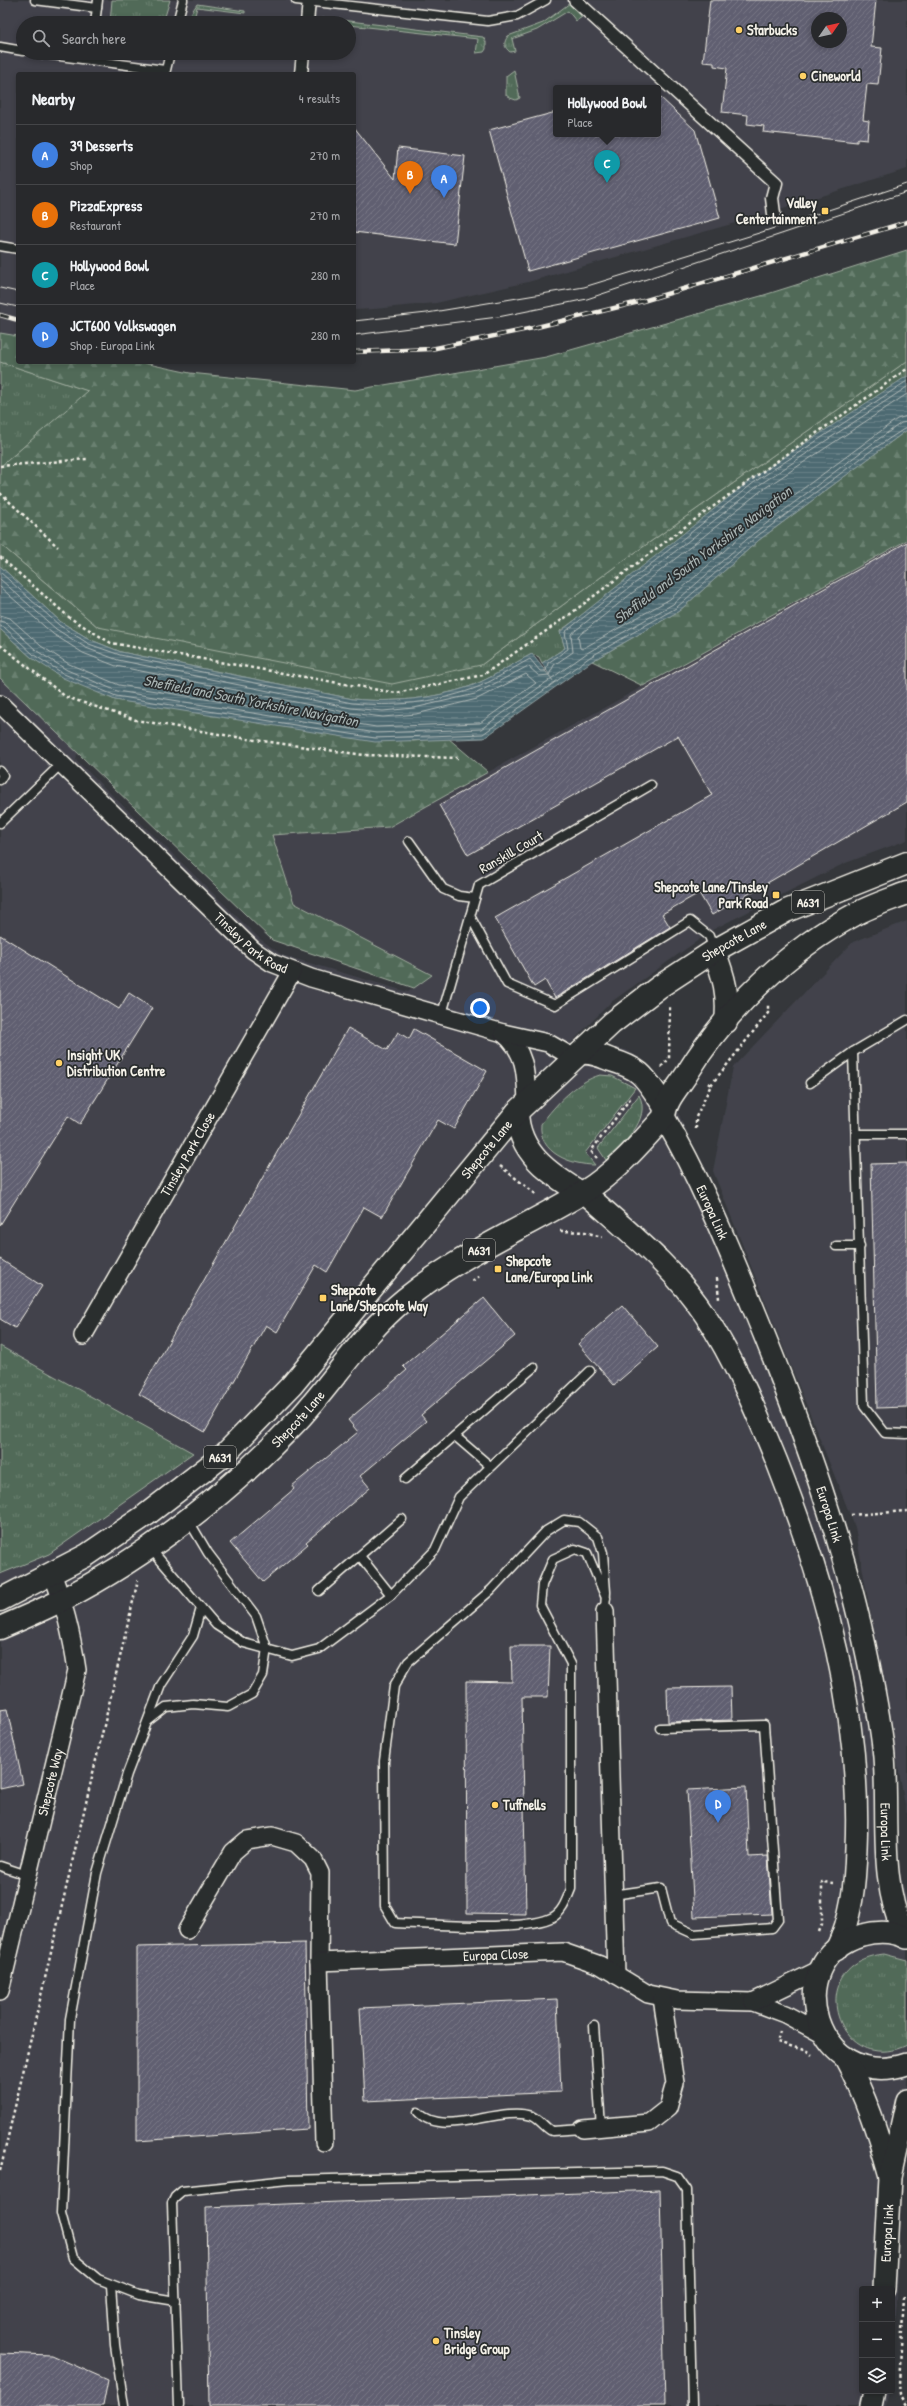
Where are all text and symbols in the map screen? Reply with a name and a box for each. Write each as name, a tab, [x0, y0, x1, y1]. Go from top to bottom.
north arrow	[811, 12, 847, 48]
search box	[16, 16, 356, 60]
place label: Starbucks	[747, 20, 798, 39]
marker: Starbucks	[734, 25, 744, 35]
icon: search	[30, 27, 52, 49]
text: Search here	[62, 28, 126, 49]
place label: Cineworld	[811, 66, 861, 85]
marker: Cineworld	[798, 71, 808, 81]
popup	[553, 85, 661, 137]
text: Nearby	[32, 87, 75, 110]
text: 4 results	[299, 89, 340, 107]
text: Hollywood Bowl	[568, 92, 646, 113]
text: Place	[568, 113, 593, 131]
text: 39 Desserts	[70, 135, 133, 156]
text: A	[42, 146, 48, 164]
text: 270 m	[310, 146, 340, 164]
pin: C	[594, 150, 620, 183]
text: Shop	[70, 156, 92, 174]
pin: B	[397, 161, 423, 194]
pin: A	[431, 165, 457, 198]
place label: Valley Centertainment	[736, 193, 818, 228]
text: PizzaExpress	[70, 195, 142, 216]
text: B	[42, 206, 48, 224]
text: 270 m	[310, 206, 340, 224]
marker: Valley Centertainment	[820, 206, 830, 216]
text: Restaurant	[70, 216, 121, 234]
text: Hollywood Bowl	[70, 255, 149, 276]
text: C	[41, 266, 49, 284]
text: 280 m	[311, 266, 340, 284]
text: Place	[70, 276, 95, 294]
text: JCT600 Volkswagen	[70, 315, 176, 336]
text: D	[42, 326, 48, 344]
text: 280 m	[311, 326, 340, 344]
text: Shop · Europa Link	[70, 336, 155, 354]
water label: Sheffield and South Yorkshire Navigation	[609, 480, 797, 629]
water label: Sheffield and South Yorkshire Navigation	[142, 669, 361, 732]
street label: Ranskill Court	[475, 826, 546, 878]
place label: Shepcote Lane/Tinsley Park Road	[654, 877, 769, 912]
marker: Shepcote Lane/Tinsley Park Road	[771, 890, 781, 900]
road number: A631	[792, 891, 824, 913]
street label: Tinsley Park Road	[210, 908, 291, 977]
street label: Shepcote Lane	[698, 914, 770, 966]
your location	[470, 998, 490, 1018]
place label: Insight UK Distribution Centre	[67, 1045, 166, 1080]
marker: Insight UK Distribution Centre	[54, 1058, 64, 1068]
street label: Tinsley Park Close	[155, 1108, 219, 1199]
street label: Shepcote Lane	[456, 1115, 516, 1182]
street label: Europa Link	[692, 1182, 734, 1243]
road number: A631	[463, 1239, 495, 1261]
place label: Shepcote Lane/Europa Link	[506, 1251, 593, 1288]
marker: Shepcote Lane/Europa Link	[493, 1264, 503, 1274]
place label: Shepcote Lane/Shepcote Way	[331, 1280, 428, 1317]
marker: Shepcote Lane/Shepcote Way	[318, 1293, 328, 1303]
street label: Shepcote Lane	[267, 1386, 329, 1451]
road number: A631	[204, 1446, 236, 1468]
street label: Europa Link	[812, 1483, 848, 1545]
street label: Shepcote Way	[32, 1746, 68, 1817]
pin: D	[705, 1790, 731, 1823]
place label: Tuffnells	[502, 1795, 546, 1814]
marker: Tuffnells	[490, 1800, 500, 1810]
street label: Europa Link	[876, 1803, 897, 1862]
street label: Europa Close	[463, 1943, 529, 1965]
street label: Europa Link	[875, 2203, 898, 2263]
map controls	[859, 2286, 895, 2394]
button: +	[859, 2286, 895, 2322]
button: −	[859, 2322, 895, 2358]
place label: Tinsley Bridge Group	[443, 2323, 510, 2360]
marker: Tinsley Bridge Group	[431, 2336, 441, 2346]
button: layers	[859, 2358, 895, 2394]

